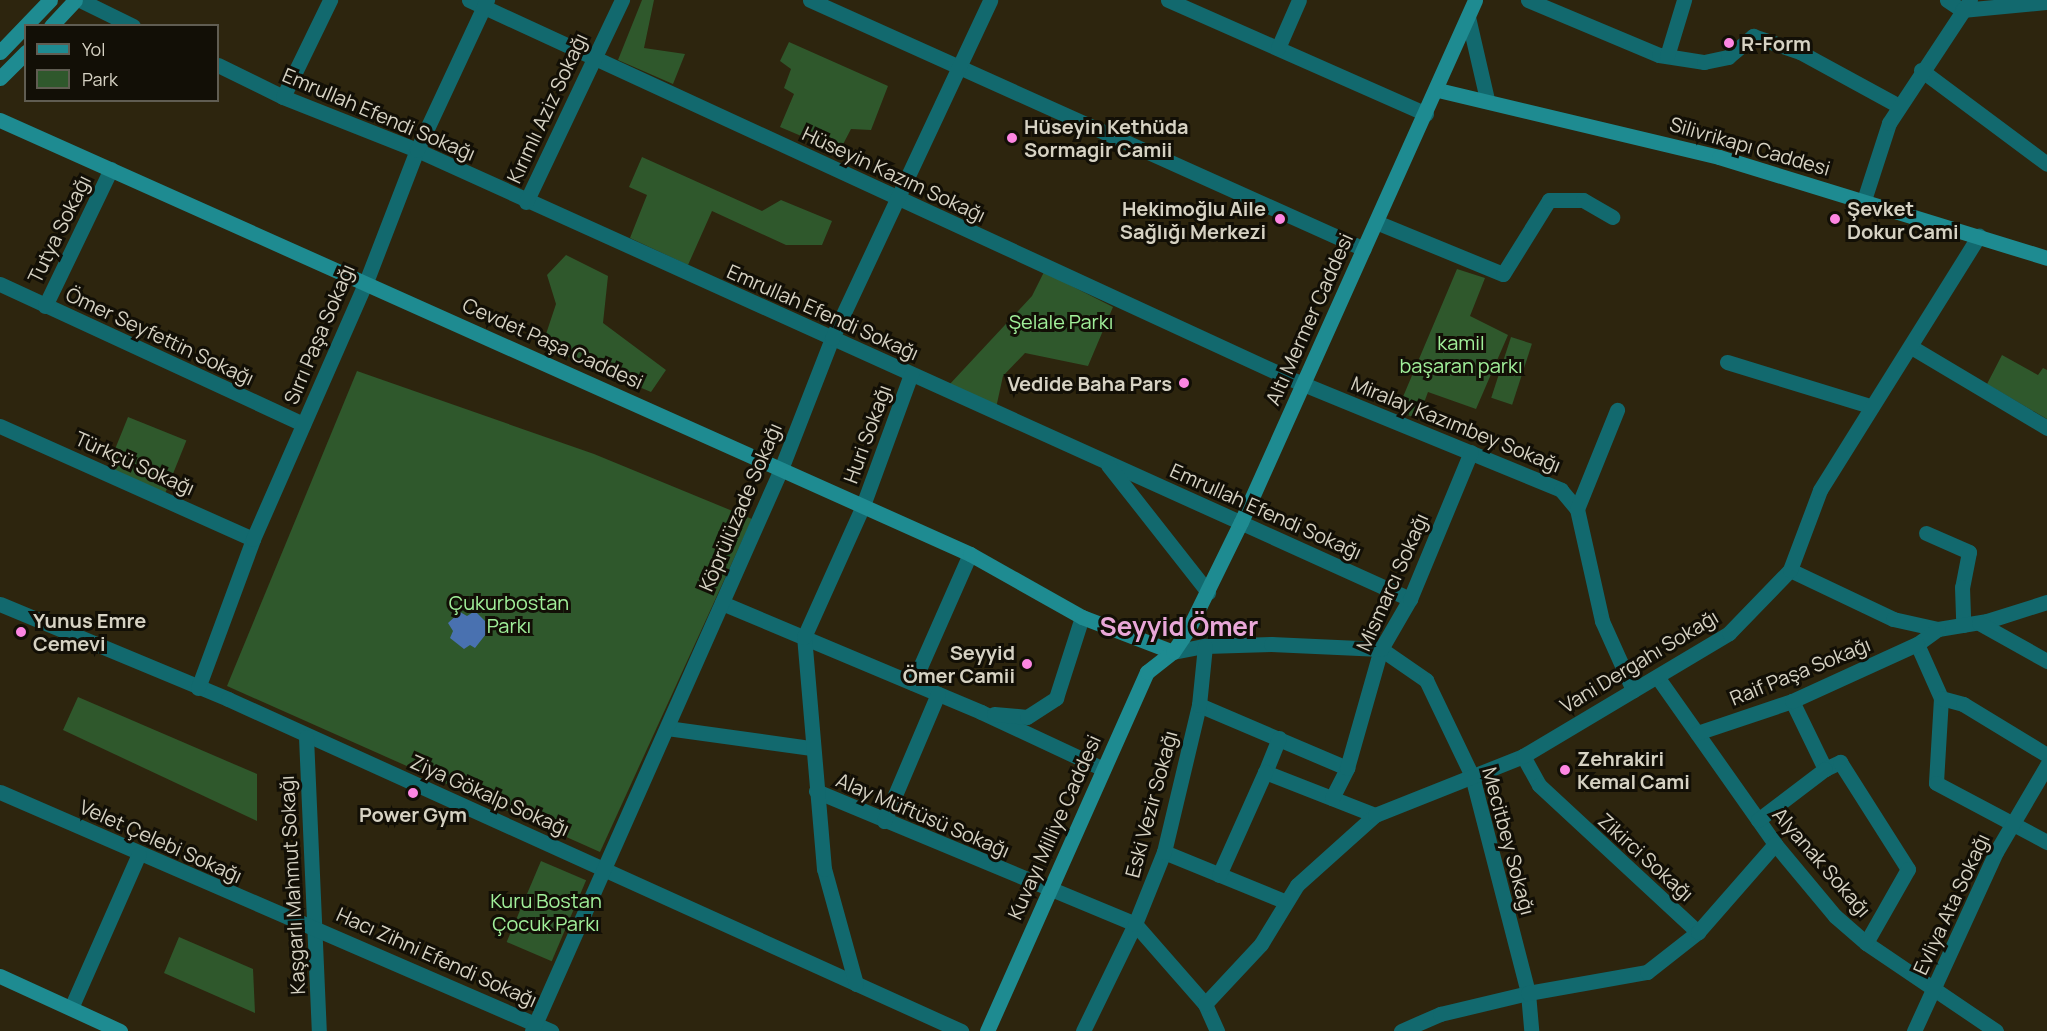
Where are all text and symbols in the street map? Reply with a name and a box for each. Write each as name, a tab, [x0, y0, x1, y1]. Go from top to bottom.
legend	[24, 24, 219, 102]
street label: Kırımlı Aziz Sokağı	[502, 29, 592, 187]
place label: R-Form	[1741, 31, 1811, 55]
marker: R-Form	[1722, 36, 1736, 50]
text: Yol	[82, 37, 105, 61]
street label: Emrullah Efendi Sokağı	[279, 62, 479, 166]
text: Park	[82, 67, 118, 91]
street label: Silivrikapı Caddesi	[1667, 112, 1833, 180]
place label: Hüseyin Kethüda Sormagir Camii	[1024, 114, 1189, 161]
street label: Hüseyin Kazım Sokağı	[798, 121, 990, 227]
marker: Hüseyin Kethüda Sormagir Camii	[1005, 131, 1019, 145]
street label: Tutya Sokağı	[22, 171, 96, 287]
place label: Hekimoğlu Aile Sağlığı Merkezi	[1120, 196, 1266, 243]
place label: Şevket Dokur Cami	[1847, 196, 1958, 243]
marker: Hekimoğlu Aile Sağlığı Merkezi	[1271, 210, 1289, 228]
marker: Şevket Dokur Cami	[1828, 212, 1842, 226]
street label: Altı Mermer Caddesi	[1260, 229, 1358, 409]
street label: Emrullah Efendi Sokağı	[723, 259, 923, 365]
street label: Sırrı Paşa Sokağı	[279, 260, 359, 408]
street label: Ömer Seyfettin Sokağı	[62, 282, 258, 390]
street label: Cevdet Paşa Caddesi	[459, 292, 647, 394]
park label: Şelale Parkı	[1009, 309, 1113, 333]
park label: kamil başaran parkı	[1399, 331, 1523, 378]
place label: Vedide Baha Pars	[1007, 371, 1172, 395]
street label: Miralay Kazımbey Sokağı	[1348, 371, 1564, 477]
marker: Vedide Baha Pars	[1177, 376, 1191, 390]
street label: Huri Sokağı	[838, 381, 896, 487]
street label: Köprülüzade Sokağı	[694, 419, 786, 595]
street label: Türkçü Sokağı	[71, 426, 199, 500]
street label: Emrullah Efendi Sokağı	[1166, 458, 1366, 564]
street label: Mismarcı Sokağı	[1351, 509, 1433, 655]
park label: Çukurbostan Parkı	[449, 591, 569, 638]
street label: Vani Dergahı Sokağı	[1556, 604, 1722, 718]
place label: Yunus Emre Cemevi	[33, 608, 146, 655]
district label: Seyyid Ömer	[1100, 611, 1258, 643]
marker: Yunus Emre Cemevi	[14, 625, 28, 639]
street label: Raif Paşa Sokağı	[1726, 632, 1874, 710]
place label: Seyyid Ömer Camii	[903, 640, 1015, 687]
marker: Seyyid Ömer Camii	[1020, 657, 1034, 671]
street label: Eski Vezir Sokağı	[1120, 728, 1182, 880]
street label: Kuvayı Milliye Caddesi	[1002, 731, 1106, 923]
place label: Zehrakiri Kemal Cami	[1577, 746, 1690, 793]
street label: Ziya Gökalp Sokağı	[407, 749, 573, 841]
marker: Zehrakiri Kemal Cami	[1558, 763, 1572, 777]
street label: Meсitbey Sokağı	[1478, 765, 1540, 917]
street label: Alay Müftüsü Sokağı	[833, 768, 1013, 862]
street label: Kaşgarlı Mahmut Sokağı	[274, 775, 310, 995]
marker: Power Gym	[406, 786, 420, 800]
street label: Velet Çelebi Sokağı	[76, 794, 246, 888]
place label: Power Gym	[359, 802, 467, 826]
street label: Alyanak Sokağı	[1768, 802, 1876, 922]
street label: Zikirci Sokağı	[1593, 808, 1699, 906]
street label: Evliya Ata Sokağı	[1908, 829, 1994, 979]
park label: Kuru Bostan Çocuk Parkı	[490, 888, 602, 935]
street label: Hacı Zihni Efendi Sokağı	[333, 902, 541, 1012]

